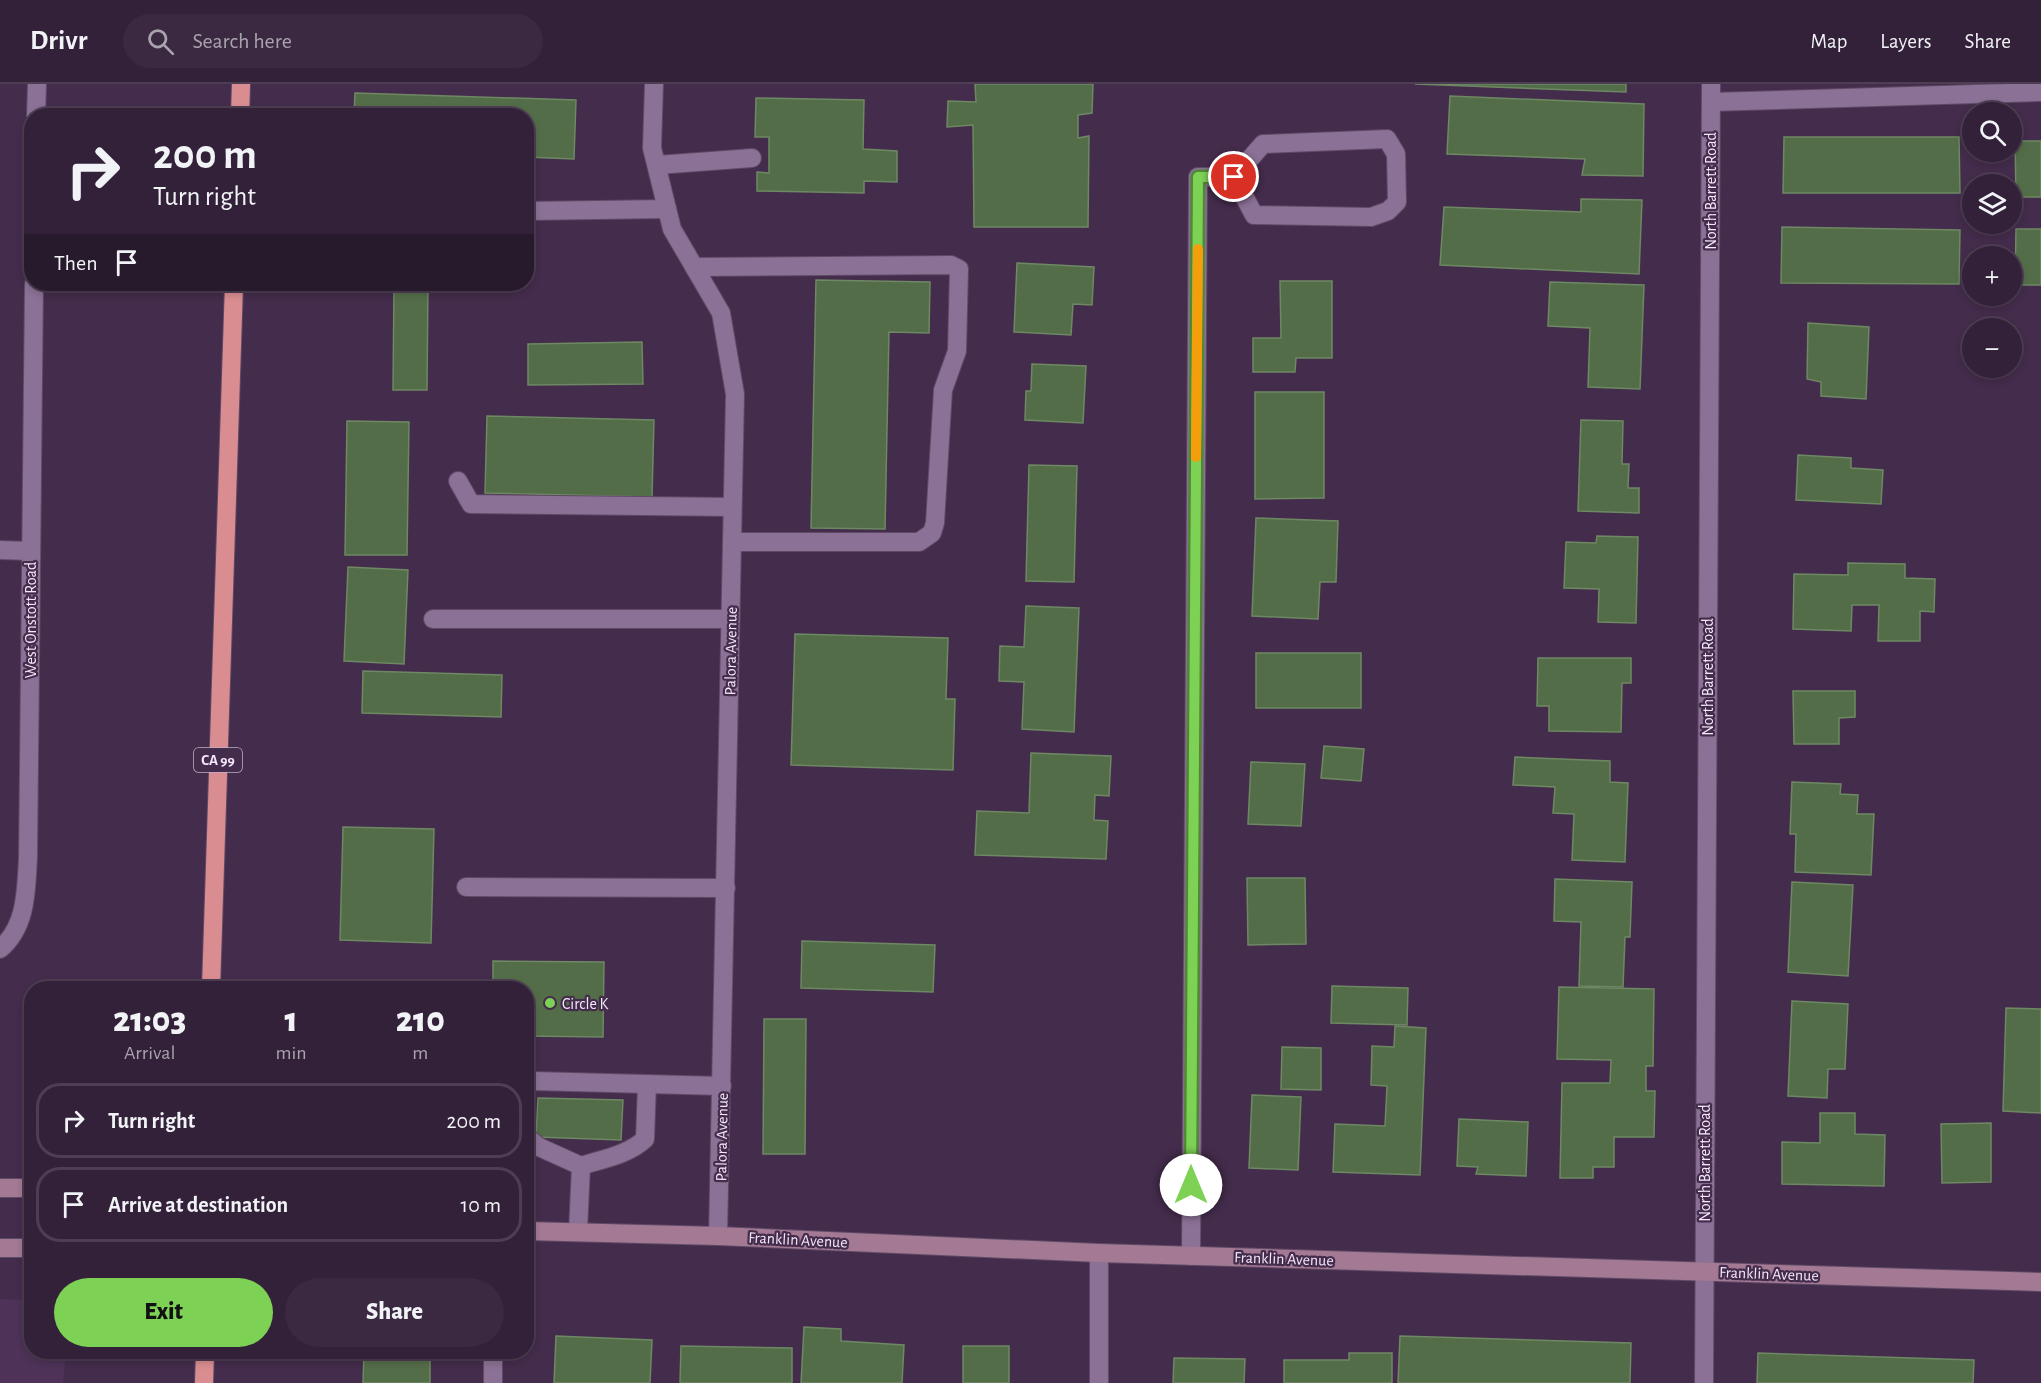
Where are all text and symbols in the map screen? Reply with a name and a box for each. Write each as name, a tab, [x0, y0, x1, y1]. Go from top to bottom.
search box	[123, 14, 543, 68]
icon: search	[144, 25, 177, 58]
text: Drivr	[30, 27, 87, 55]
text: Search here	[192, 30, 292, 52]
text: Map	[1811, 31, 1847, 52]
text: Layers	[1880, 31, 1931, 52]
text: Share	[1964, 31, 2011, 52]
map controls	[1962, 102, 2022, 378]
button: search	[1962, 102, 2022, 162]
icon: right	[54, 132, 132, 210]
street label: North Barrett Road	[1703, 132, 1719, 250]
text: 200 m	[153, 134, 257, 176]
pin	[1208, 151, 1259, 202]
icon: arrive	[1217, 160, 1250, 193]
button: layers	[1962, 174, 2022, 234]
text: Turn right	[153, 183, 256, 210]
icon: arrive	[110, 246, 143, 279]
button: +	[1962, 246, 2022, 306]
text: Then	[54, 252, 98, 274]
button: −	[1962, 318, 2022, 378]
street label: West Onstott Road	[23, 562, 39, 678]
street label: Palora Avenue	[722, 607, 740, 695]
street label: North Barrett Road	[1700, 618, 1716, 736]
road number: CA 99	[194, 748, 242, 772]
marker: Circle K	[543, 996, 557, 1010]
place label: Circle K	[562, 996, 608, 1012]
text: 21:03	[113, 1002, 186, 1038]
text: 1	[284, 1002, 298, 1038]
text: 210	[396, 1002, 445, 1038]
text: Arrival	[124, 1043, 175, 1063]
text: min	[275, 1043, 307, 1063]
text: m	[412, 1043, 428, 1063]
street label: Palora Avenue	[713, 1093, 731, 1181]
icon: right	[57, 1104, 90, 1137]
street label: North Barrett Road	[1697, 1104, 1713, 1222]
text: Turn right	[108, 1110, 195, 1132]
text: 200 m	[447, 1110, 501, 1132]
position arrow	[1159, 1153, 1223, 1217]
icon: arrive	[57, 1188, 90, 1221]
text: Arrive at destination	[108, 1194, 288, 1216]
text: 10 m	[461, 1194, 501, 1216]
street label: Franklin Avenue	[748, 1229, 848, 1251]
street label: Franklin Avenue	[1234, 1249, 1334, 1269]
street label: Franklin Avenue	[1719, 1264, 1819, 1284]
button: Exit	[54, 1278, 273, 1347]
button: Share	[285, 1278, 504, 1347]

